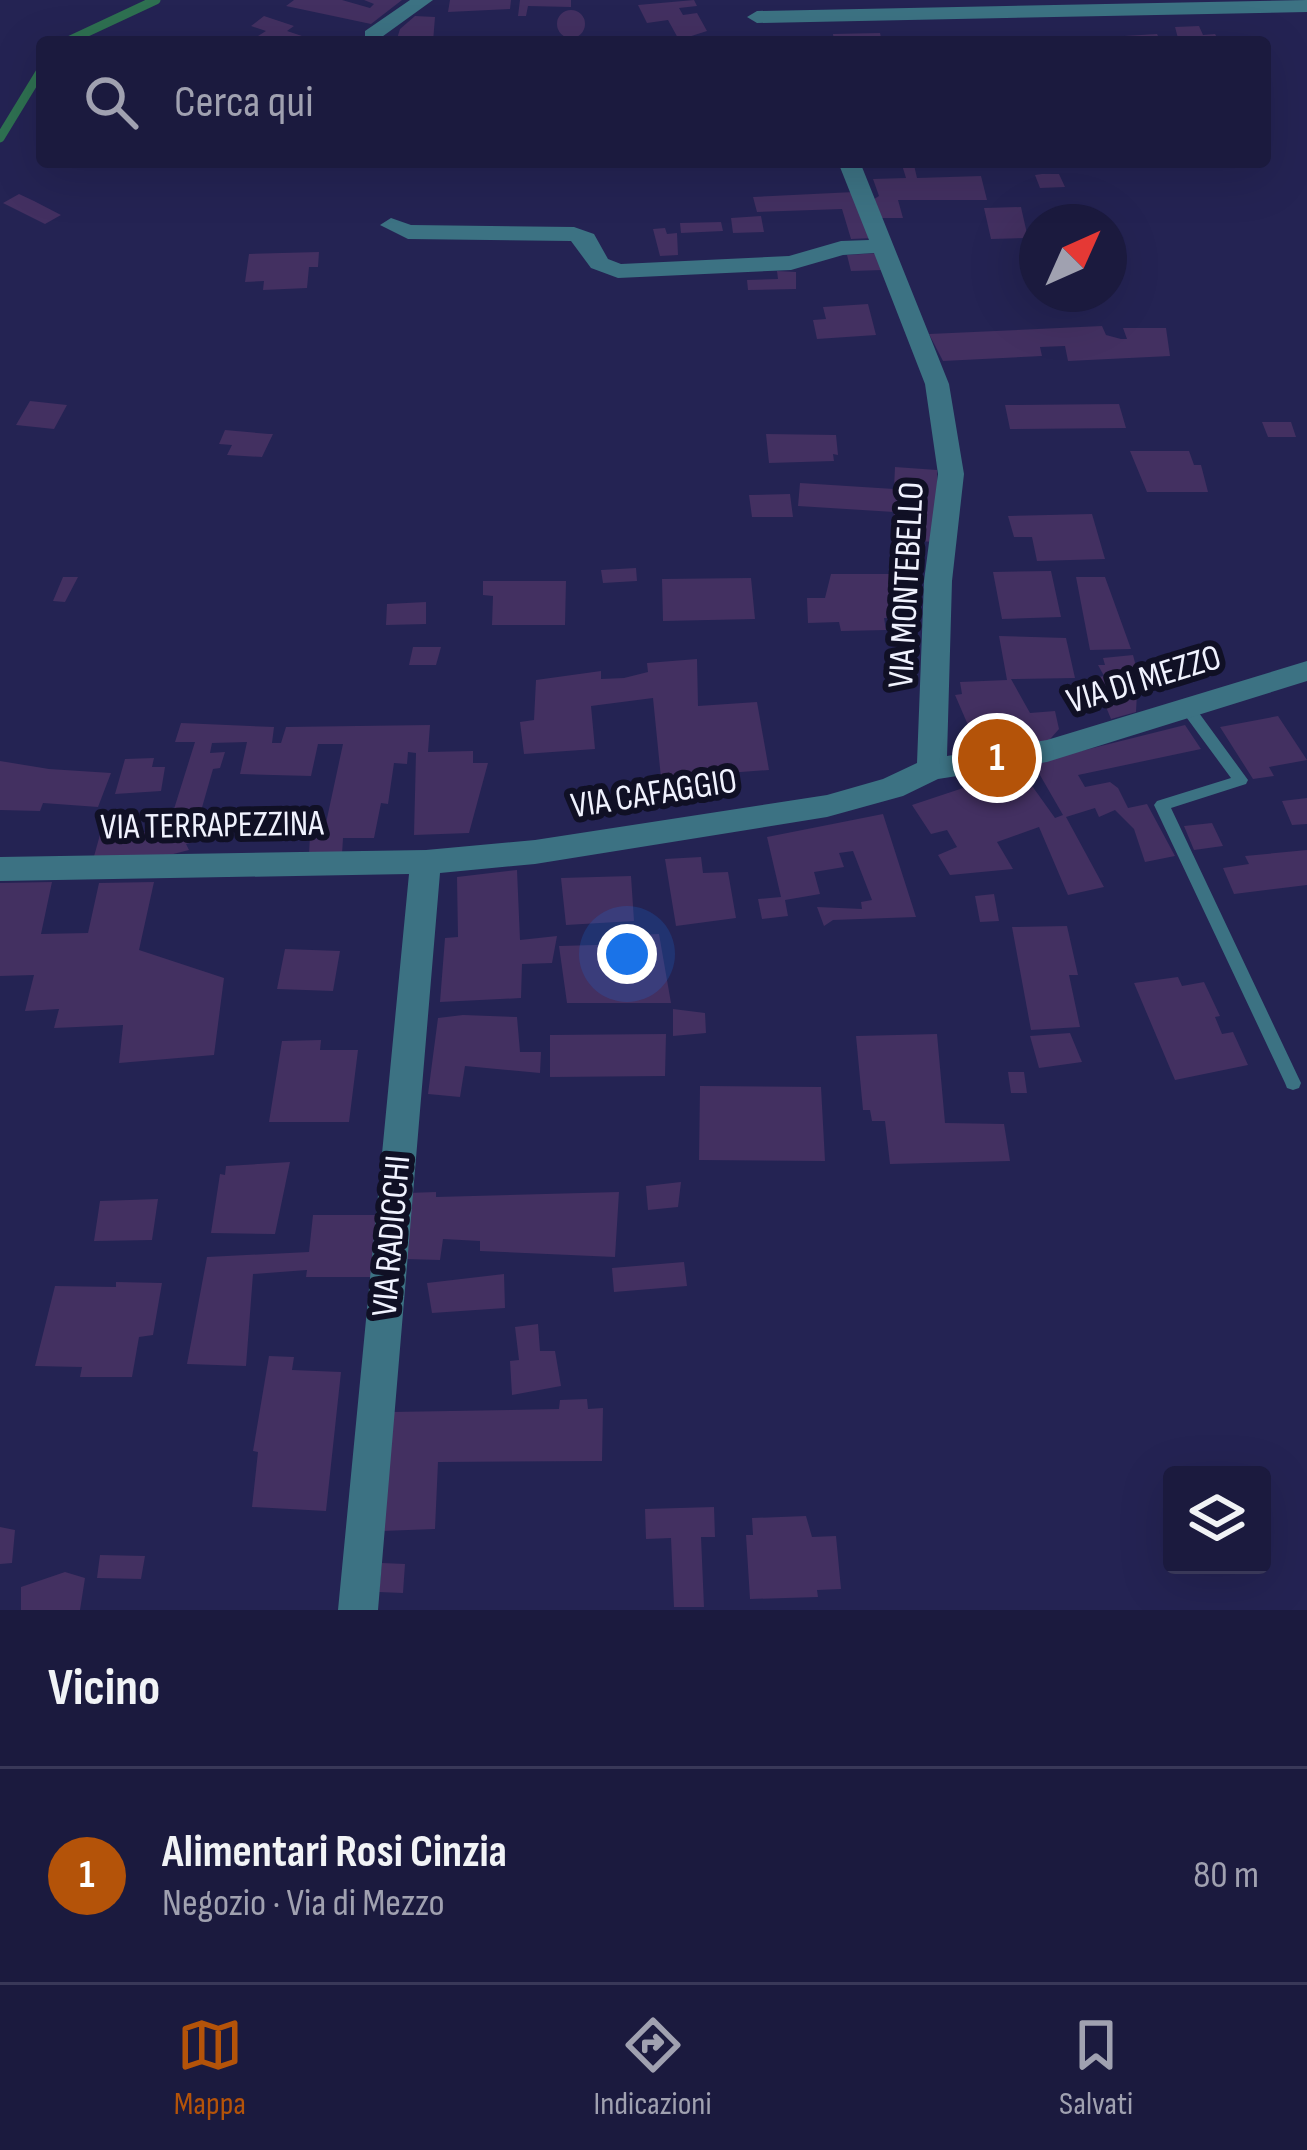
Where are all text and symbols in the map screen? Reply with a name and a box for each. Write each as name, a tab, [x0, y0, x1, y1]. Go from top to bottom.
search box	[36, 36, 1271, 168]
icon: search	[78, 69, 144, 135]
text: Cerca qui	[174, 75, 314, 130]
north arrow	[1019, 204, 1127, 312]
street label: VIA MONTEBELLO	[880, 481, 934, 689]
street label: VIA DI MEZZO	[1062, 636, 1226, 724]
pin: 1	[958, 713, 1036, 803]
street label: VIA CAFAGGIO	[568, 760, 740, 828]
street label: VIA TERRAPEZZINA	[100, 803, 325, 849]
your location	[597, 924, 657, 984]
street label: VIA RADICCHI	[364, 1154, 420, 1318]
map controls	[1163, 1466, 1271, 1574]
button: layers	[1163, 1466, 1271, 1574]
text: Vicino	[48, 1658, 160, 1719]
text: Alimentari Rosi Cinzia	[162, 1825, 507, 1880]
text: 1	[79, 1852, 95, 1899]
text: 80 m	[1193, 1852, 1259, 1899]
text: Negozio · Via di Mezzo	[162, 1880, 445, 1927]
tab: Mappa	[174, 2012, 246, 2124]
tab: Indicazioni	[594, 2012, 712, 2124]
tab: Salvati	[1059, 2012, 1133, 2124]

